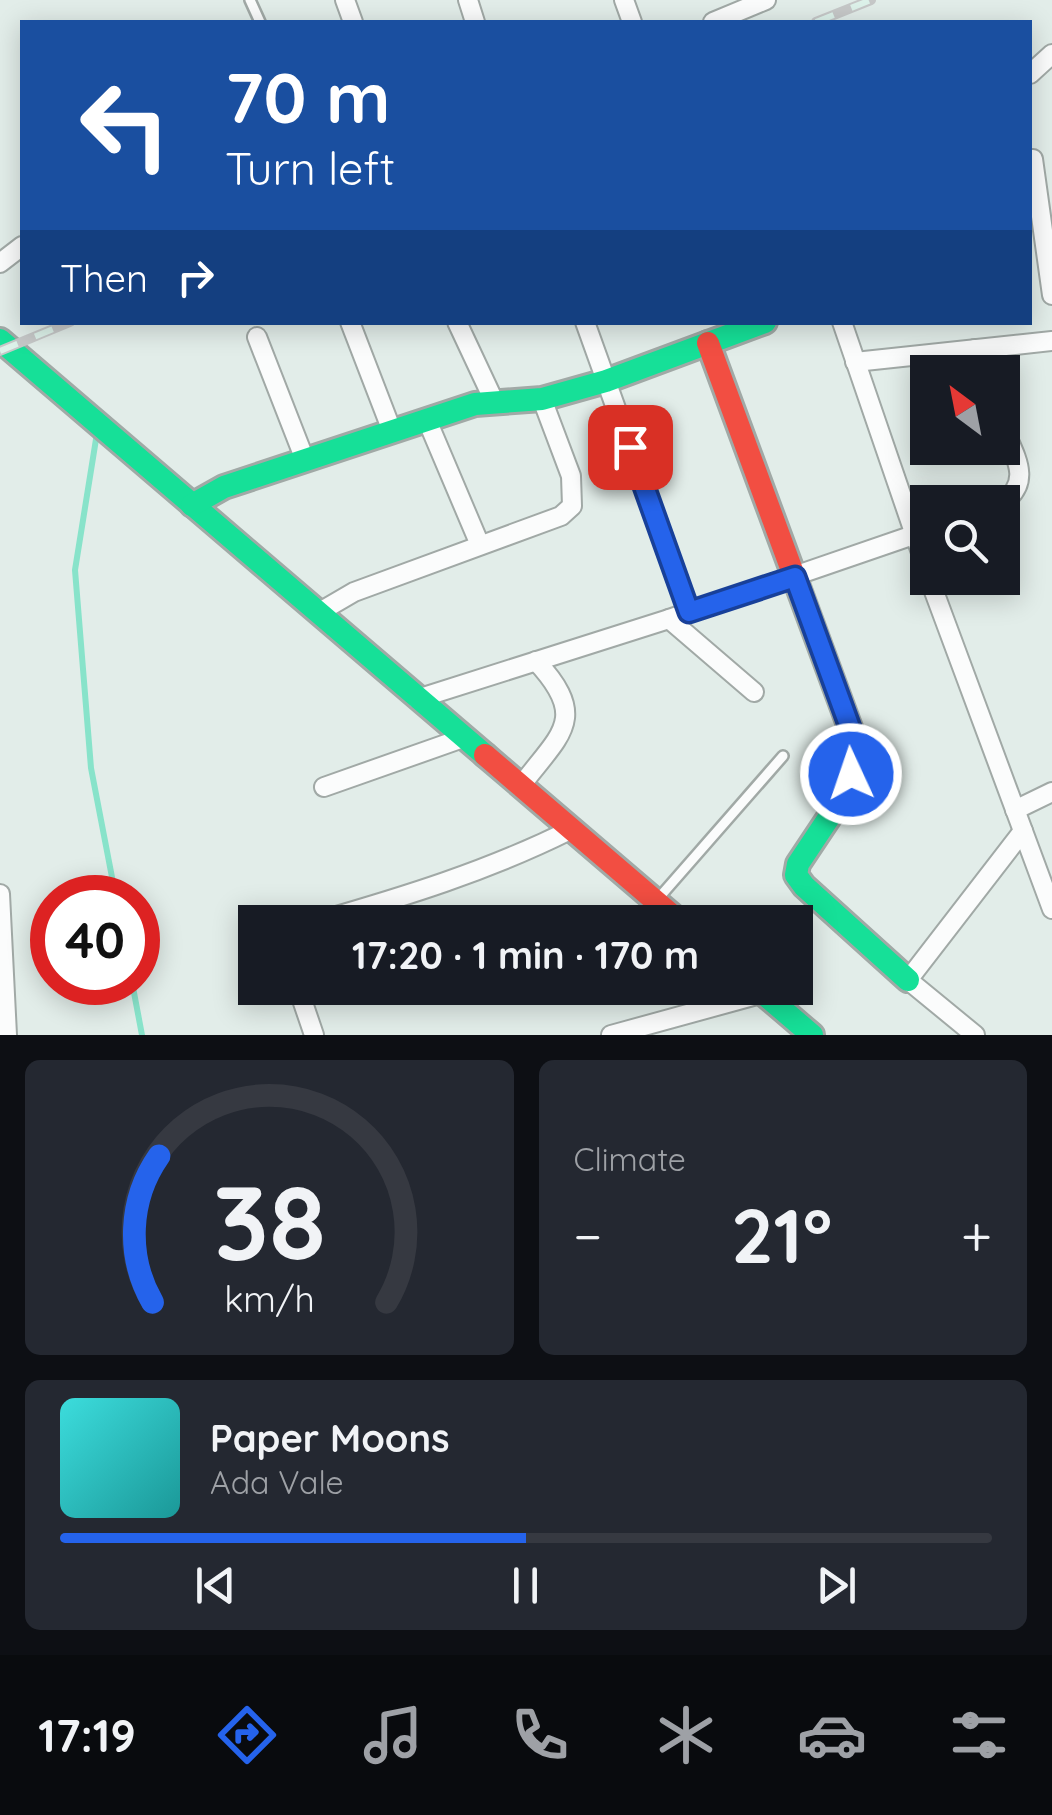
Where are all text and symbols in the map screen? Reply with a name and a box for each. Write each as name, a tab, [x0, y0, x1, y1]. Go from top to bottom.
text: 70 m	[225, 53, 391, 141]
icon: left	[60, 60, 190, 190]
text: Turn left	[225, 140, 395, 196]
icon: right	[168, 250, 223, 305]
text: Then	[60, 254, 148, 302]
north arrow	[910, 355, 1020, 465]
map controls	[910, 355, 1020, 595]
pin	[588, 405, 673, 490]
icon: arrive	[603, 420, 658, 475]
button: search	[910, 485, 1020, 595]
position arrow	[799, 722, 903, 826]
speed limit sign: 40	[30, 875, 160, 1005]
text: 17:20 · 1 min · 170 m	[352, 931, 699, 979]
text: Climate	[574, 1139, 686, 1179]
text: 38	[213, 1156, 326, 1286]
text: 21°	[731, 1188, 832, 1282]
text: −	[574, 1201, 602, 1270]
text: +	[961, 1201, 992, 1270]
text: km/h	[224, 1276, 315, 1321]
text: Paper Moons	[210, 1414, 450, 1462]
text: Ada Vale	[210, 1462, 344, 1502]
icon: previous	[188, 1558, 243, 1613]
icon: pause	[498, 1558, 553, 1613]
icon: next	[809, 1558, 864, 1613]
icon: directions	[212, 1700, 282, 1770]
icon: music	[358, 1700, 428, 1770]
icon: phone	[505, 1700, 575, 1770]
icon: climate	[651, 1700, 721, 1770]
icon: car	[797, 1700, 867, 1770]
icon: filters	[944, 1700, 1014, 1770]
text: 17:19	[38, 1707, 136, 1763]

